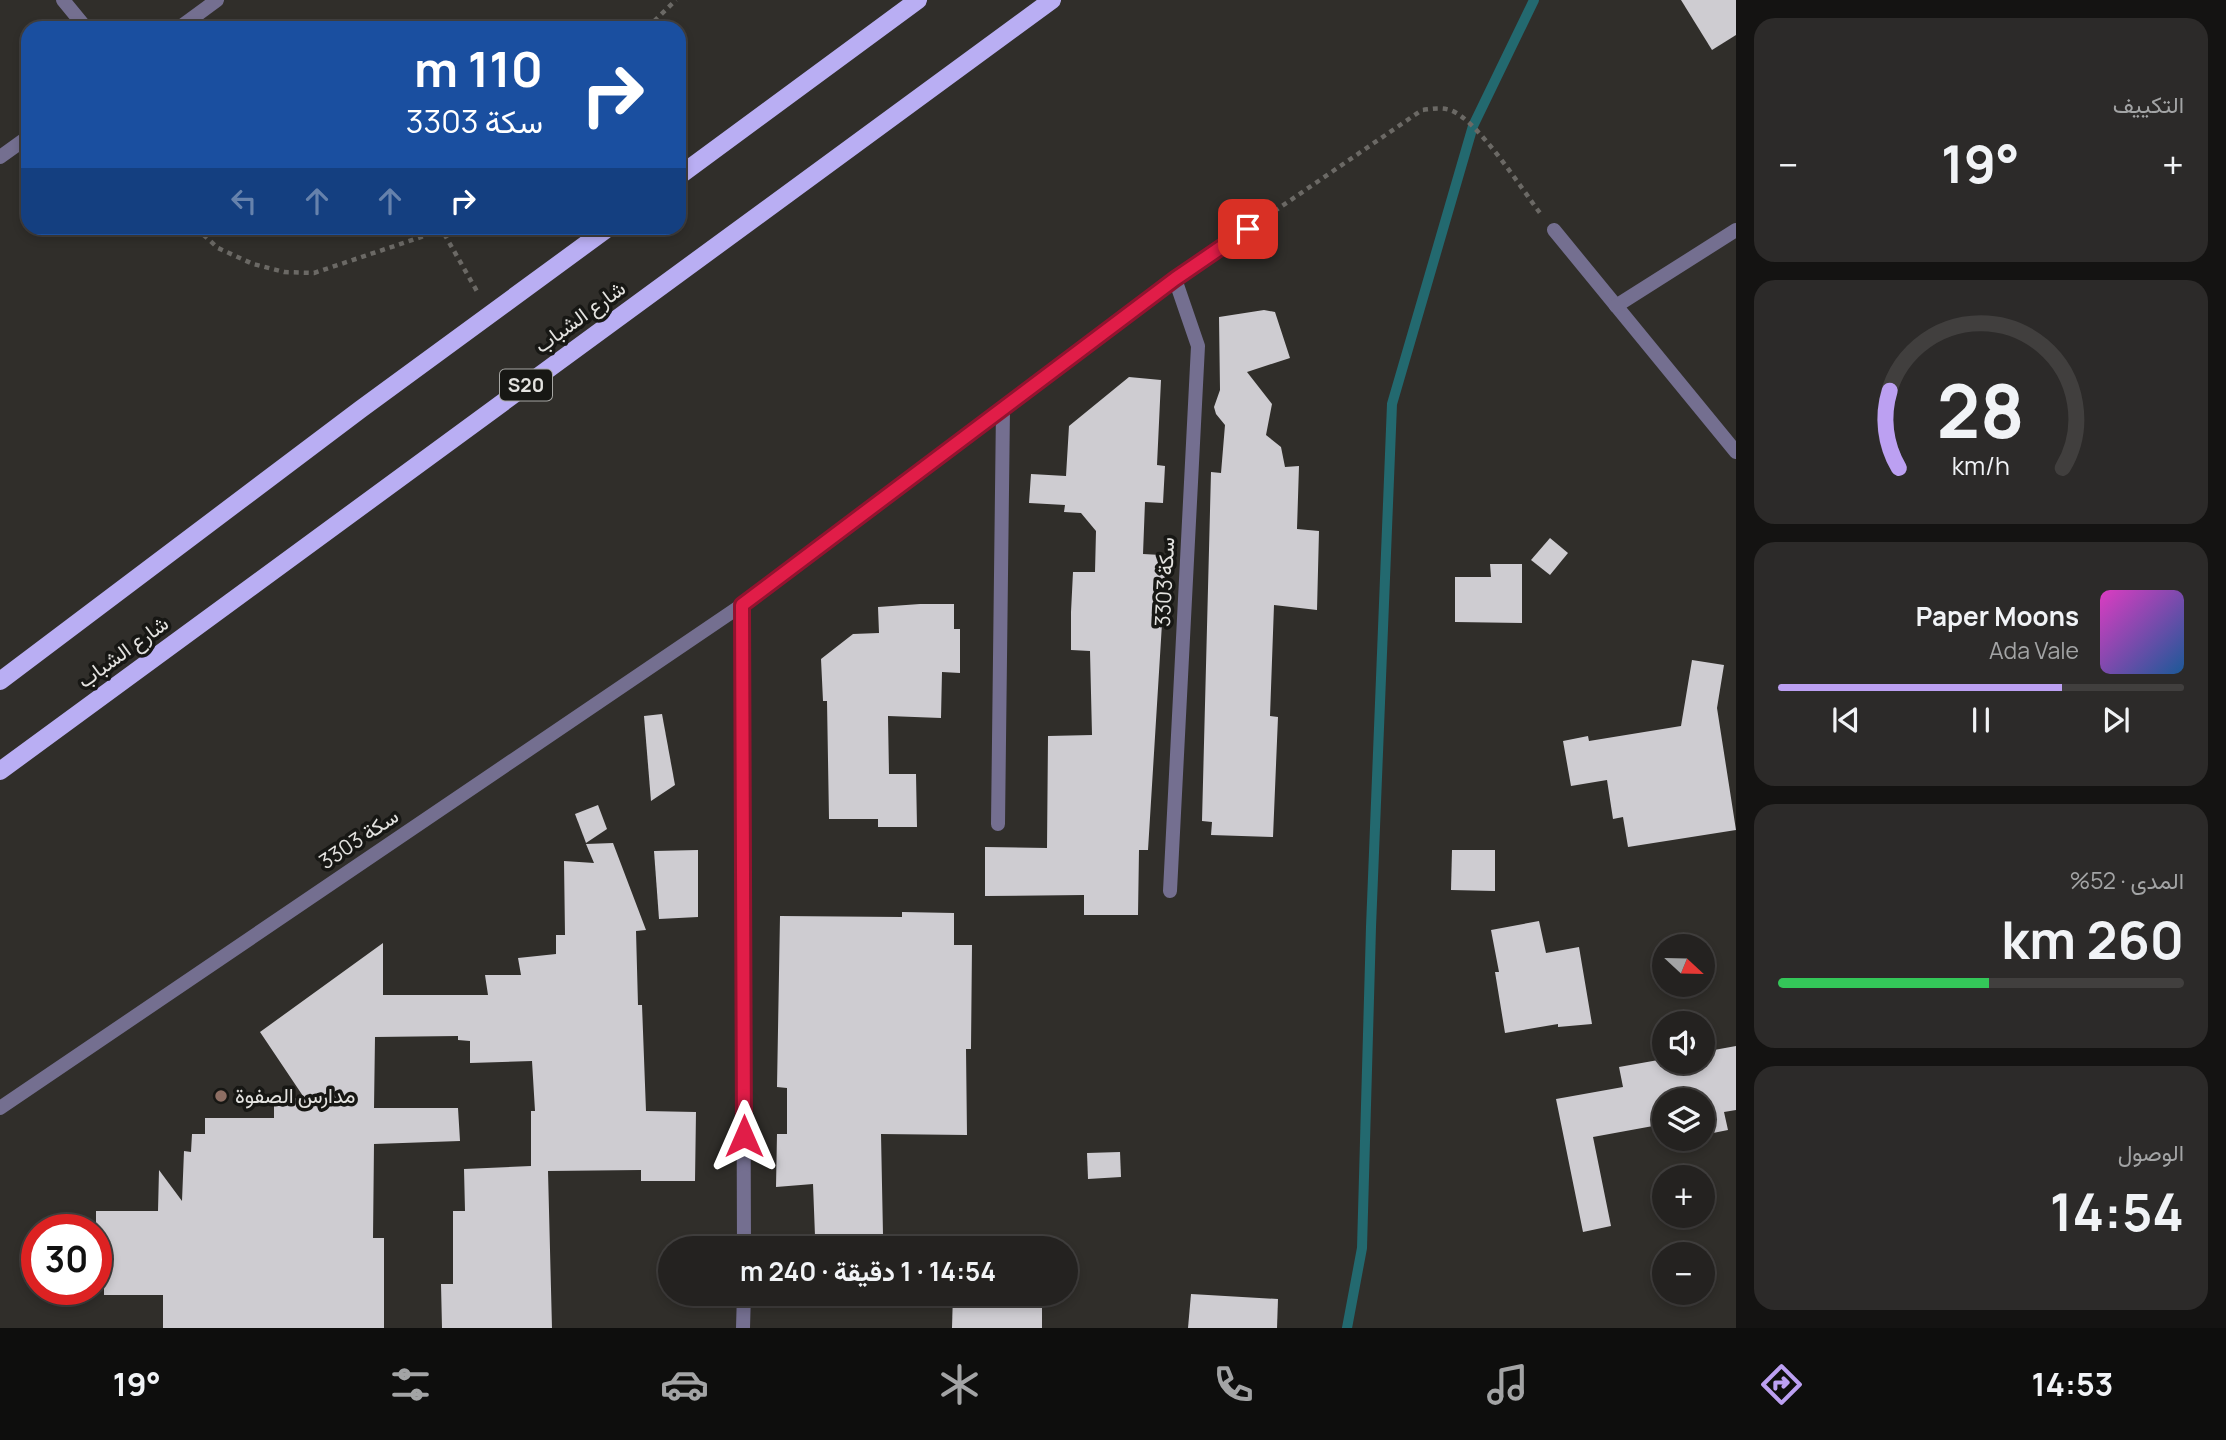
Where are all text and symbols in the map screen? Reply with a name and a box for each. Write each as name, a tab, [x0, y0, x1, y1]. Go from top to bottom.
text: 110 m	[414, 35, 543, 102]
icon: right	[567, 49, 658, 140]
text: التكييف	[2113, 88, 2184, 120]
text: سكة 3303	[406, 99, 543, 143]
text: 19°	[1941, 128, 2020, 199]
text: −	[1778, 138, 1799, 190]
text: +	[2162, 138, 2184, 190]
icon: left	[225, 182, 263, 220]
icon: ahead	[298, 182, 336, 220]
icon: ahead	[371, 182, 409, 220]
icon: right	[444, 182, 482, 220]
pin	[1218, 199, 1278, 259]
icon: arrive	[1229, 210, 1267, 248]
street label: شارع الشباب	[528, 274, 631, 360]
text: 28	[1937, 360, 2025, 460]
road number: S20	[500, 370, 552, 400]
text: km/h	[1952, 448, 2010, 483]
street label: سكة 3303	[1148, 536, 1180, 628]
text: Paper Moons	[1916, 598, 2079, 634]
street label: شارع الشباب	[71, 609, 174, 695]
text: Ada Vale	[1989, 634, 2079, 666]
icon: previous	[1827, 701, 1865, 739]
icon: pause	[1962, 701, 2000, 739]
icon: next	[2097, 701, 2135, 739]
street label: سكة 3303	[313, 801, 404, 875]
text: المدى · 52%	[2070, 864, 2184, 896]
text: 260 km	[2001, 904, 2184, 975]
north arrow	[1652, 934, 1715, 998]
map controls	[1652, 934, 1715, 1305]
button: sound	[1652, 1011, 1715, 1074]
place label: مدارس الصفوة	[235, 1081, 355, 1109]
marker: مدارس الصفوة	[213, 1088, 229, 1104]
button: layers	[1652, 1088, 1715, 1151]
position arrow	[707, 1099, 781, 1173]
text: الوصول	[2118, 1136, 2184, 1168]
button: +	[1652, 1165, 1715, 1228]
text: 14:54	[2050, 1176, 2184, 1247]
speed limit sign: 30	[21, 1214, 112, 1305]
button: −	[1652, 1242, 1715, 1305]
text: 14:54 · 1 دقيقة · 240 m	[740, 1253, 996, 1289]
icon: filters	[386, 1360, 435, 1409]
icon: car	[660, 1360, 709, 1409]
icon: climate	[935, 1360, 984, 1409]
icon: phone	[1209, 1360, 1258, 1409]
icon: music	[1483, 1360, 1532, 1409]
icon: directions	[1757, 1360, 1806, 1409]
text: 19°	[113, 1362, 161, 1406]
text: 14:53	[2032, 1362, 2113, 1406]

